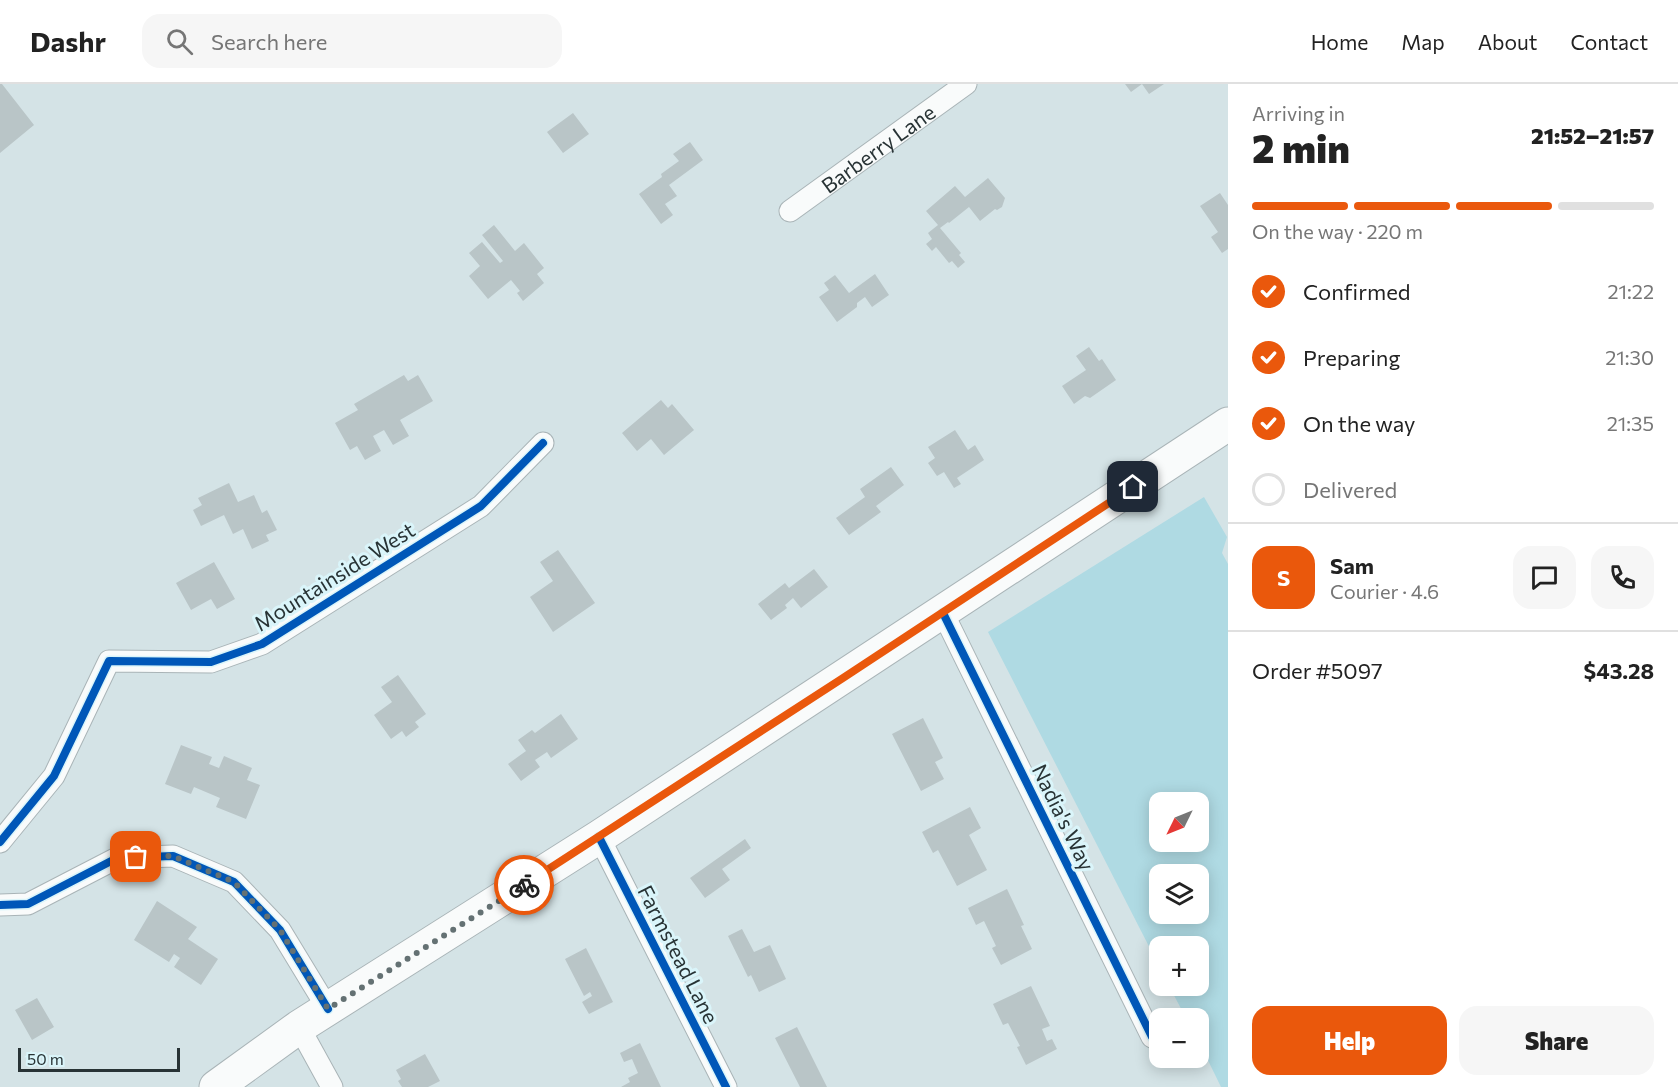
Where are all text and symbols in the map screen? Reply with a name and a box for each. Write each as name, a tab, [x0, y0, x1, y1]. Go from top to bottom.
search box	[142, 14, 562, 68]
text: Dashr	[30, 24, 106, 58]
icon: search	[163, 25, 196, 58]
text: Search here	[211, 28, 327, 55]
text: Home	[1311, 29, 1368, 54]
text: Map	[1401, 29, 1445, 54]
text: About	[1478, 29, 1537, 54]
text: Contact	[1570, 29, 1648, 54]
street label: Barberry Lane	[816, 98, 939, 197]
text: Arriving in	[1252, 101, 1345, 125]
text: 21:52–21:57	[1531, 122, 1654, 149]
text: 2 min	[1252, 123, 1350, 171]
text: On the way · 220 m	[1252, 219, 1423, 243]
icon: check	[1252, 275, 1285, 308]
text: Confirmed	[1303, 278, 1410, 305]
text: 21:22	[1607, 279, 1654, 303]
icon: check	[1252, 341, 1285, 374]
text: Preparing	[1303, 344, 1400, 371]
text: 21:30	[1605, 345, 1654, 369]
icon: check	[1252, 407, 1285, 440]
text: On the way	[1303, 410, 1415, 437]
text: 21:35	[1607, 411, 1654, 435]
pin	[1107, 461, 1158, 512]
icon: home	[1116, 470, 1149, 503]
text: Delivered	[1303, 476, 1397, 503]
street label: Mountainside West	[249, 516, 419, 636]
button: chat	[1513, 546, 1576, 609]
button: phone	[1591, 546, 1654, 609]
text: Sam	[1330, 552, 1374, 579]
text: S	[1277, 564, 1290, 591]
text: Courier · 4.6	[1330, 579, 1439, 603]
text: Order #5097	[1252, 657, 1383, 684]
text: $43.28	[1584, 657, 1654, 684]
street label: Nadia's Way	[1028, 760, 1101, 874]
north arrow	[1149, 792, 1209, 852]
map controls	[1149, 792, 1209, 1068]
pin	[110, 831, 161, 882]
icon: bag	[119, 840, 152, 873]
courier	[494, 855, 554, 915]
button: layers	[1149, 864, 1209, 924]
icon: bike	[508, 869, 541, 902]
street label: Farmstead Lane	[633, 881, 725, 1027]
button: +	[1149, 936, 1209, 996]
button: Help	[1252, 1006, 1447, 1075]
button: Share	[1459, 1006, 1654, 1075]
button: −	[1149, 1008, 1209, 1068]
scale bar	[18, 1045, 180, 1072]
text: 50 m	[27, 1049, 64, 1068]

